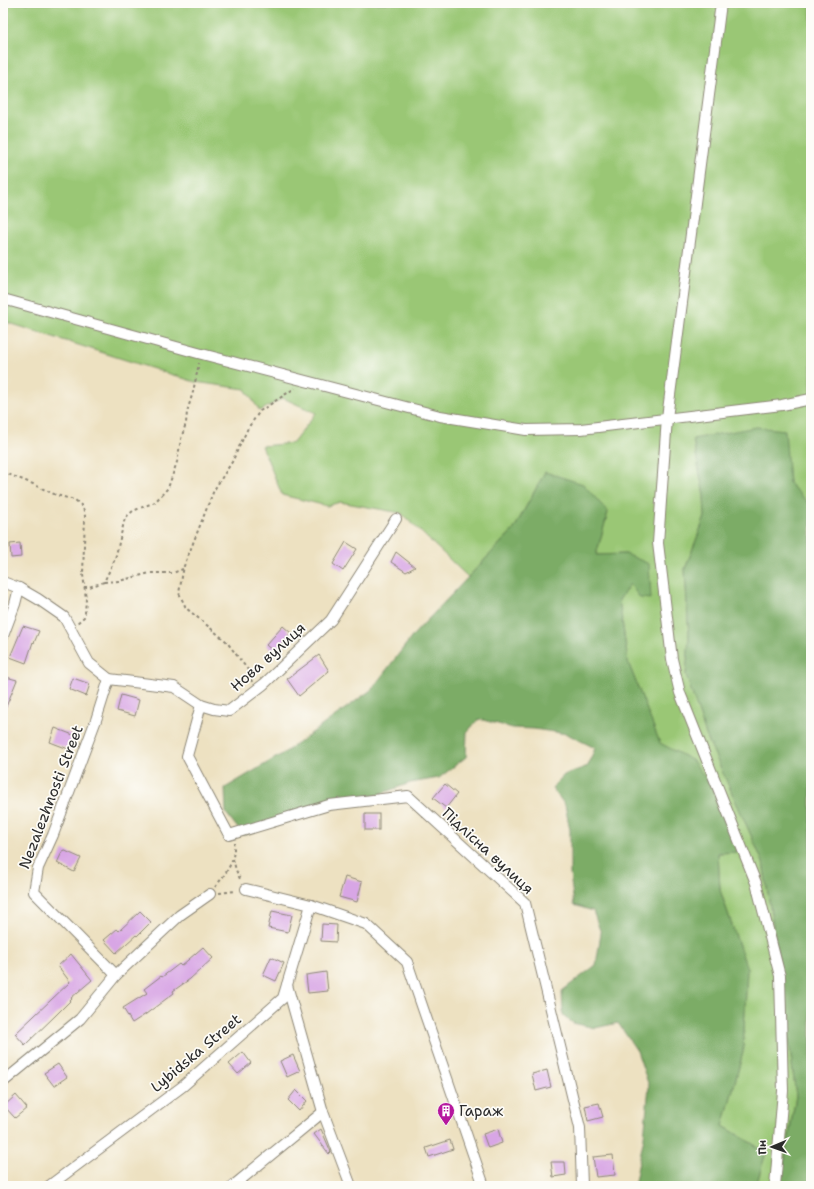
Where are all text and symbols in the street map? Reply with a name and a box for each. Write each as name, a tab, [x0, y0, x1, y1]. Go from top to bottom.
street label: Нова вулиця	[226, 618, 310, 696]
street label: Nezalezhnosti Street	[14, 722, 88, 872]
street label: Підлісна вулиця	[438, 803, 538, 899]
street label: Lybidska Street	[147, 1009, 245, 1097]
building icon: Гараж	[436, 1101, 456, 1126]
place label: Гараж	[459, 1101, 504, 1121]
north arrow	[752, 1127, 792, 1167]
text: Пн	[755, 1140, 770, 1155]

